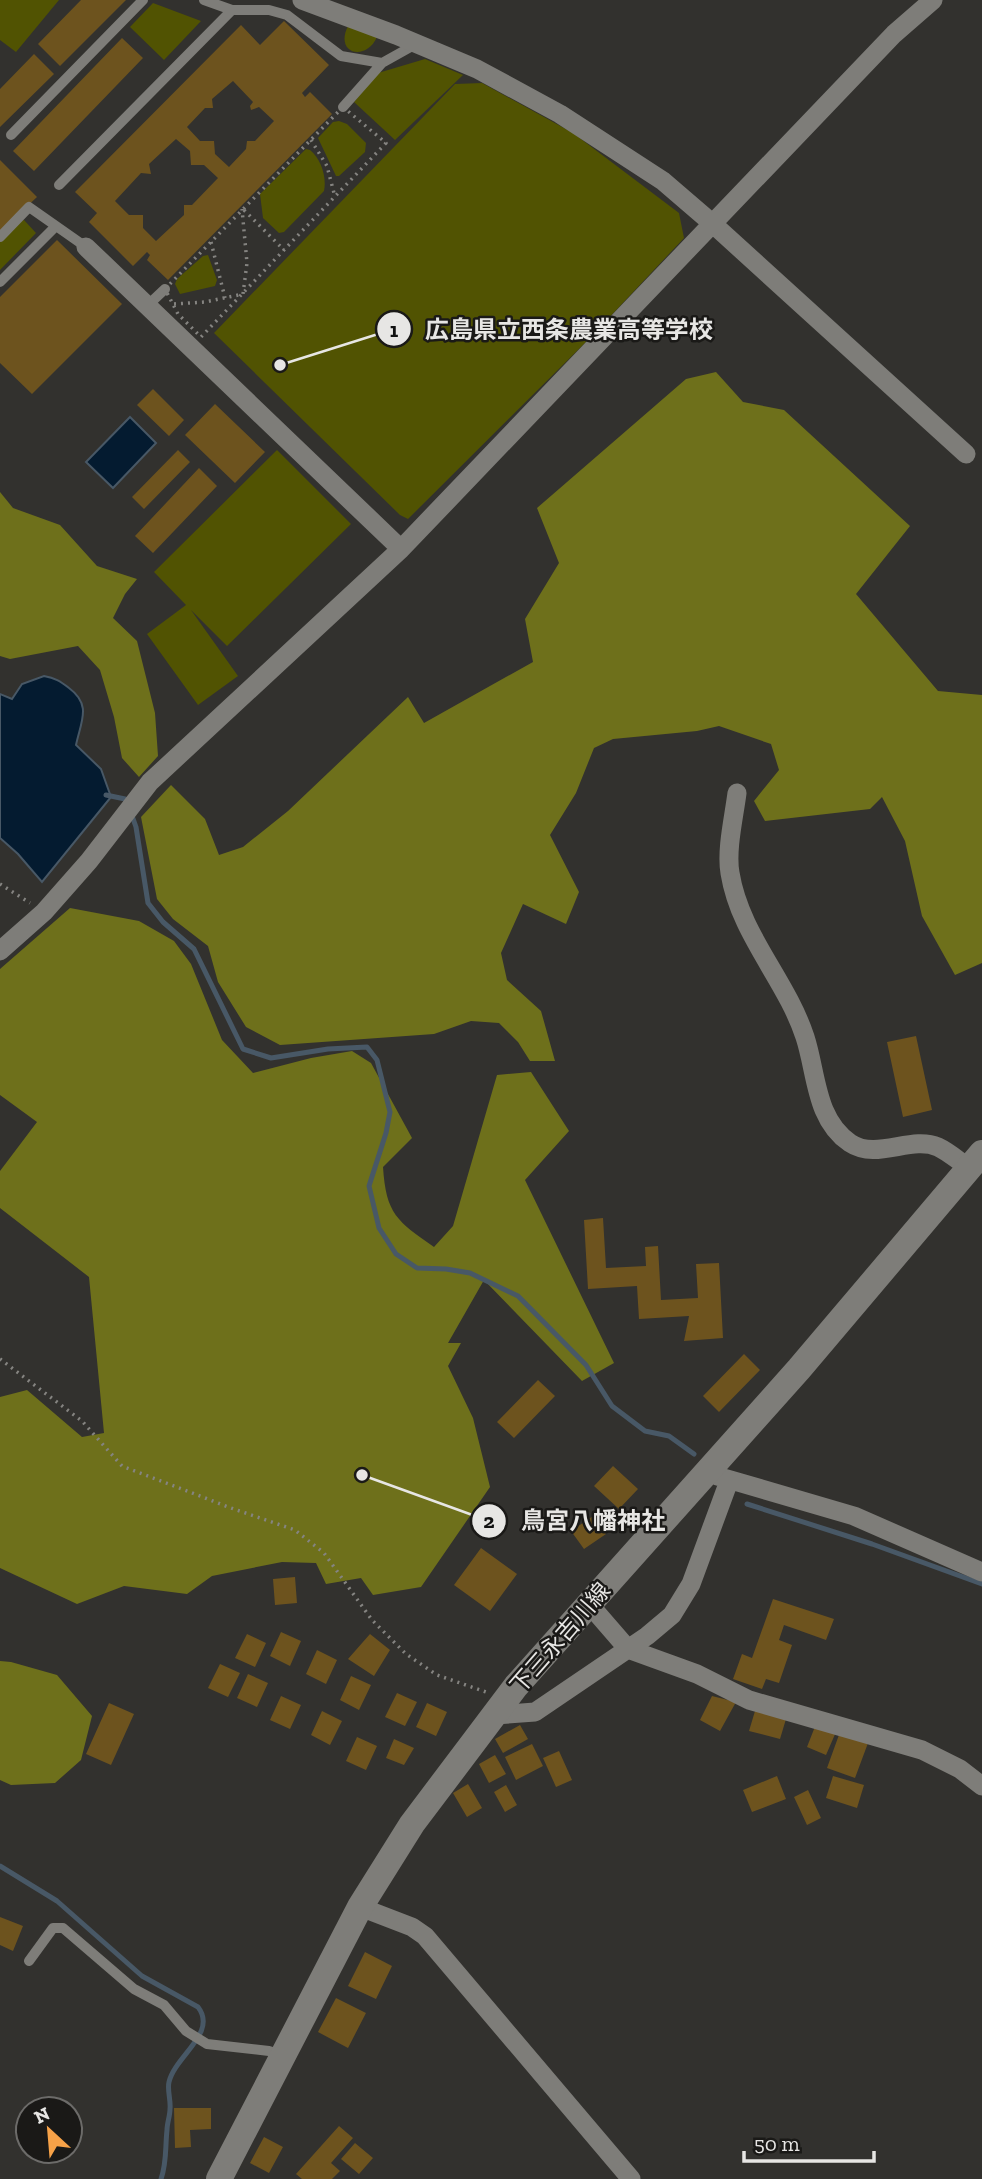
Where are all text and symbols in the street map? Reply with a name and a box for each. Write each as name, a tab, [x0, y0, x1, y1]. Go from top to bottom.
callout: 広島県立西条農業高等学校	[376, 307, 727, 352]
text: 広島県立西条農業高等学校	[425, 315, 713, 344]
text: 1	[390, 317, 399, 342]
callout: 鳥宮八幡神社	[472, 1498, 679, 1543]
text: 鳥宮八幡神社	[521, 1506, 665, 1535]
text: 2	[483, 1508, 495, 1533]
street label: 下三永吉川線	[504, 1577, 616, 1699]
north arrow	[14, 2095, 84, 2165]
text: N	[30, 2102, 53, 2129]
scale bar	[744, 2120, 874, 2164]
text: 50 m	[754, 2131, 800, 2156]

